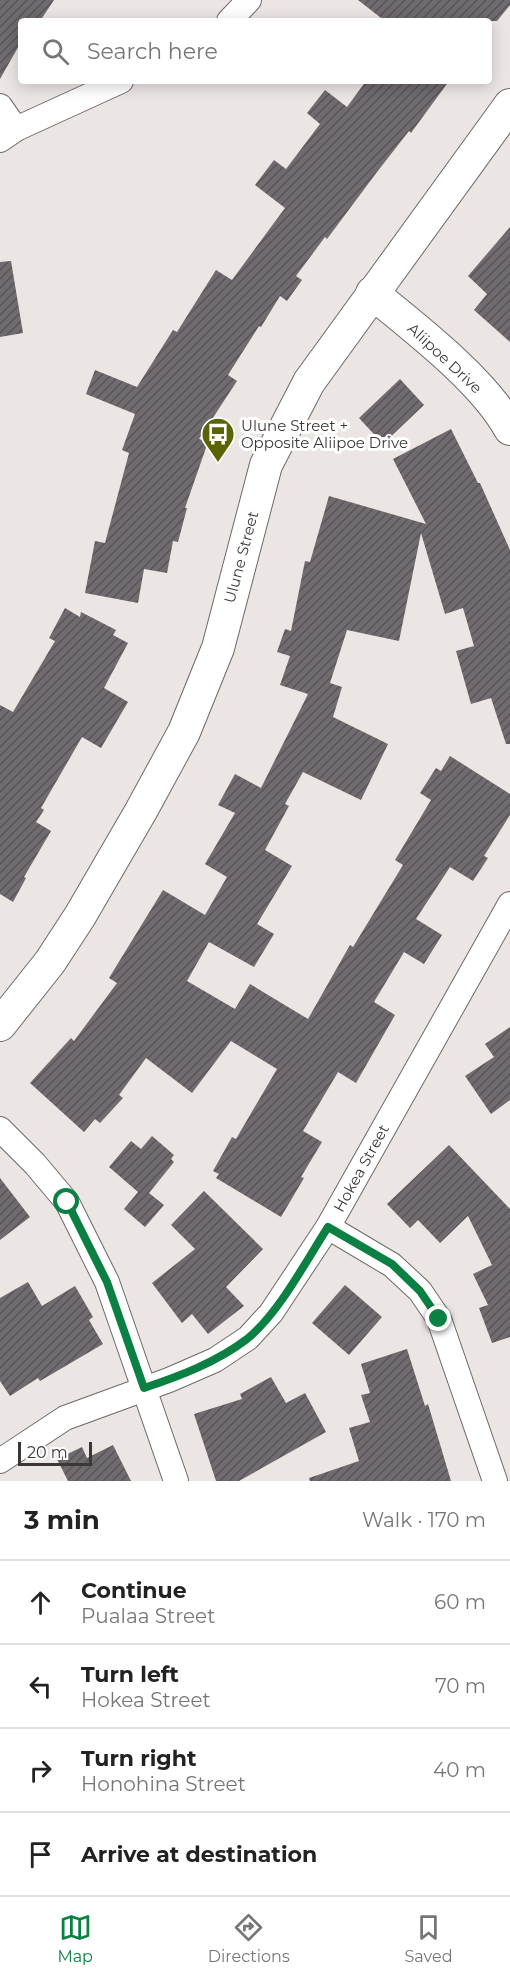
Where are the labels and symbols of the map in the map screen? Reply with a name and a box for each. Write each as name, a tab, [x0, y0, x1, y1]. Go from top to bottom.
street label: Aliipoe Drive	[404, 319, 486, 397]
bus stop icon: Ulune Street + Opposite Aliipoe Drive	[200, 416, 236, 463]
place label: Ulune Street + Opposite Aliipoe Drive	[241, 416, 408, 452]
street label: Ulune Street	[220, 509, 262, 605]
street label: Hokea Street	[329, 1121, 393, 1215]
route start	[53, 1188, 79, 1214]
route end	[425, 1305, 451, 1331]
scale bar	[18, 1439, 92, 1466]

